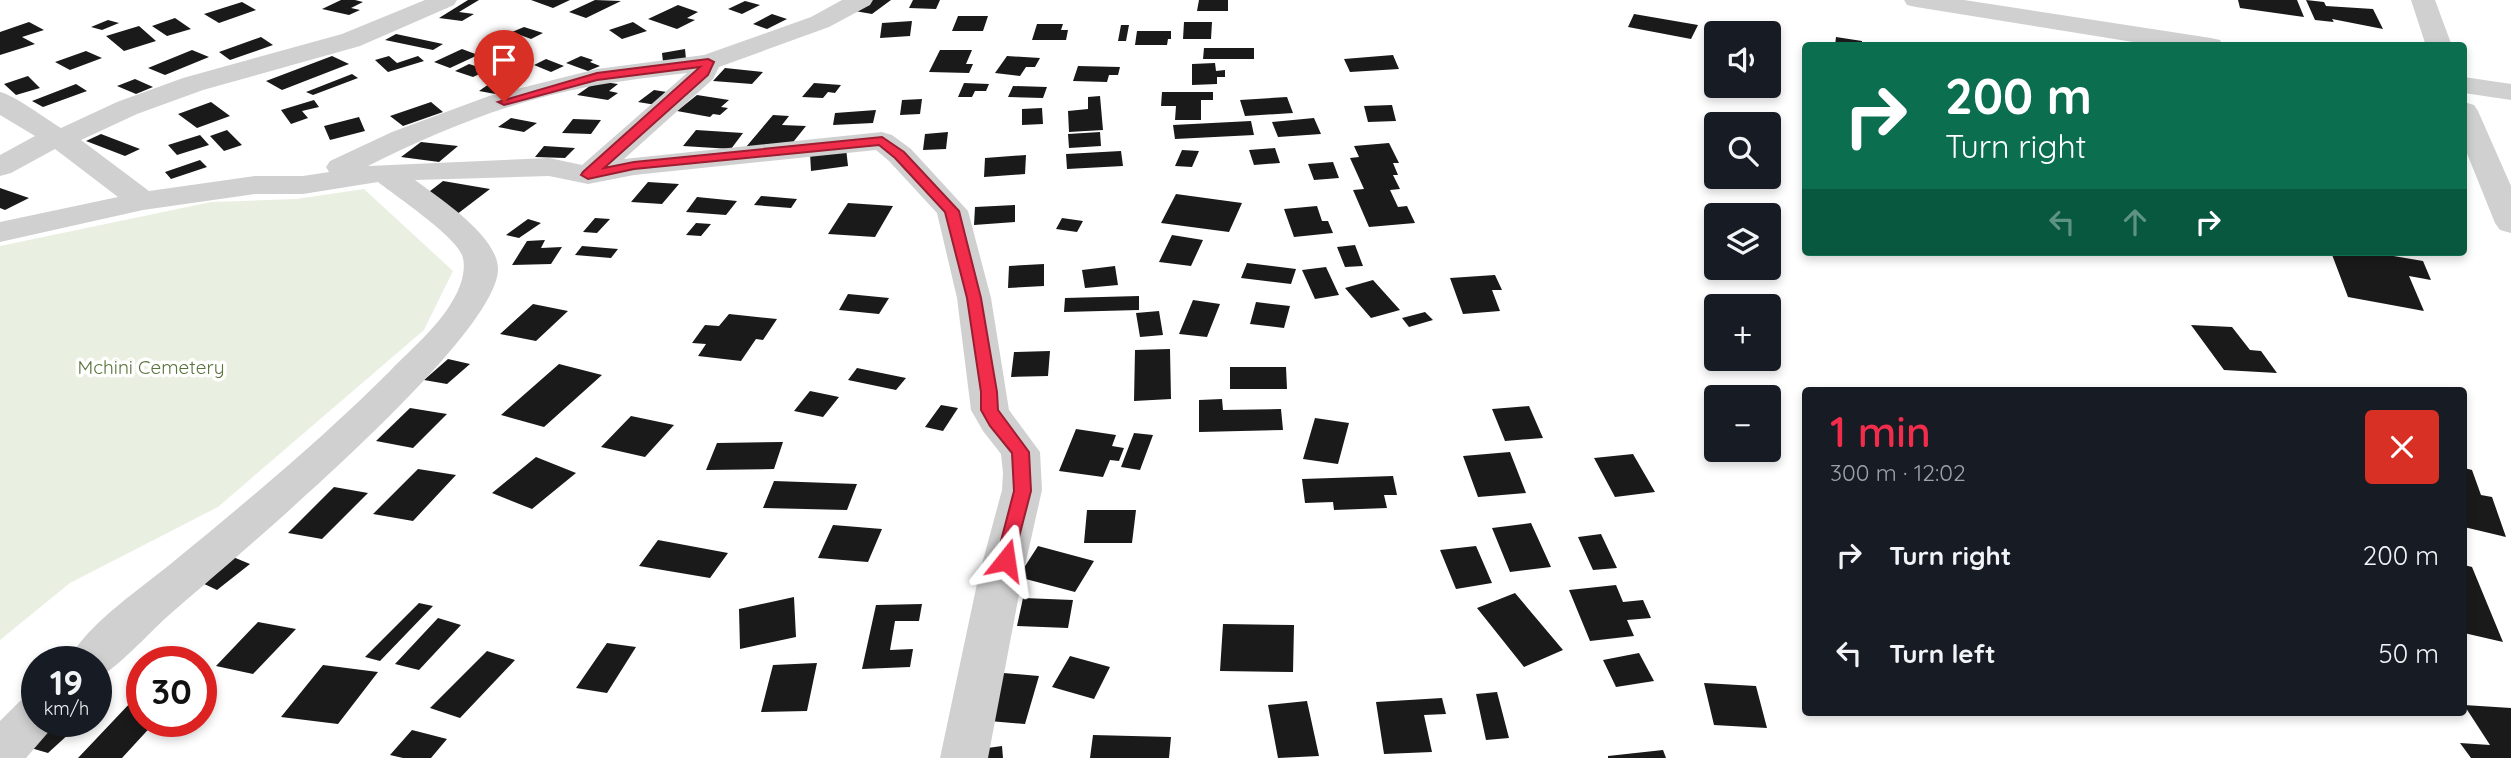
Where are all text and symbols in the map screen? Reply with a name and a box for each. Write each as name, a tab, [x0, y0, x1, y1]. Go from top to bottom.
map controls	[1704, 21, 1781, 462]
button: sound	[1704, 21, 1781, 98]
pin	[474, 30, 534, 102]
icon: arrive	[485, 41, 523, 79]
text: 200 m	[1945, 65, 2092, 126]
icon: right	[1830, 70, 1921, 161]
button: search	[1704, 112, 1781, 189]
text: Turn right	[1945, 126, 2086, 166]
button: layers	[1704, 203, 1781, 280]
icon: left	[2043, 203, 2081, 241]
icon: ahead	[2116, 203, 2154, 241]
icon: right	[2189, 203, 2227, 241]
button: +	[1704, 294, 1781, 371]
park label: Mchini Cemetery	[77, 355, 225, 379]
button: −	[1704, 385, 1781, 462]
text: 1 min	[1830, 405, 1931, 458]
button: close	[2365, 410, 2439, 484]
text: 300 m · 12:02	[1830, 458, 1966, 487]
position arrow	[969, 523, 1043, 597]
icon: right	[1830, 536, 1868, 574]
text: Turn right	[1889, 539, 2011, 572]
text: 200 m	[2363, 539, 2439, 572]
icon: left	[1830, 634, 1868, 672]
text: Turn left	[1889, 637, 1996, 670]
text: 50 m	[2379, 637, 2439, 670]
speed limit sign: 30	[126, 646, 217, 737]
text: 19	[50, 660, 83, 704]
text: km/h	[44, 697, 89, 720]

